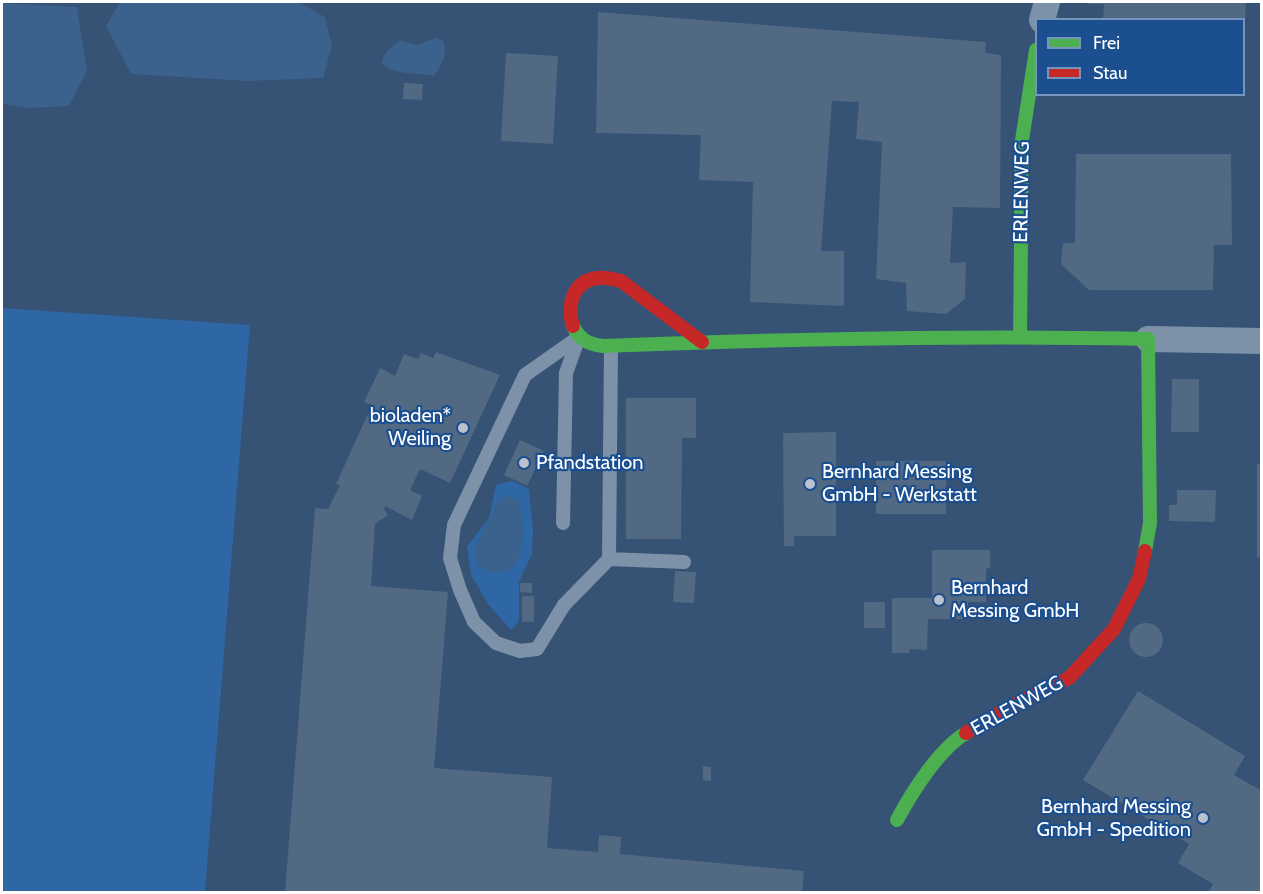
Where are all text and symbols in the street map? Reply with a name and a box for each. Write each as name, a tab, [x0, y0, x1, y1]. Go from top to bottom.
legend	[1035, 18, 1245, 96]
text: Frei	[1093, 32, 1120, 54]
text: Stau	[1093, 62, 1127, 84]
street label: ERLENWEG	[1009, 141, 1035, 243]
place label: bioladen* Weiling	[370, 404, 451, 451]
marker: bioladen* Weiling	[456, 421, 470, 435]
place label: Pfandstation	[536, 451, 643, 475]
marker: Pfandstation	[517, 456, 531, 470]
place label: Bernhard Messing GmbH - Werkstatt	[822, 460, 977, 507]
marker: Bernhard Messing GmbH - Werkstatt	[803, 477, 817, 491]
place label: Bernhard Messing GmbH	[951, 576, 1079, 623]
marker: Bernhard Messing GmbH	[932, 593, 946, 607]
street label: ERLENWEG	[967, 671, 1067, 741]
place label: Bernhard Messing GmbH - Spedition	[1036, 795, 1191, 842]
marker: Bernhard Messing GmbH - Spedition	[1196, 811, 1210, 825]

